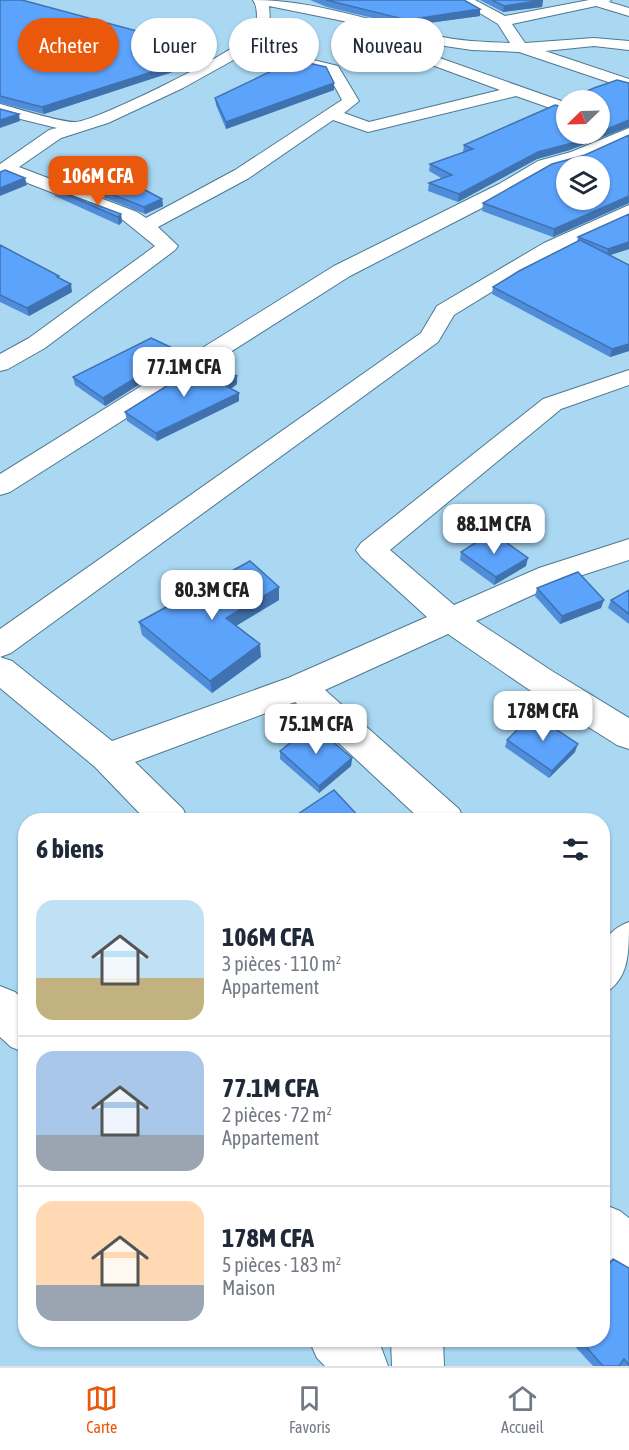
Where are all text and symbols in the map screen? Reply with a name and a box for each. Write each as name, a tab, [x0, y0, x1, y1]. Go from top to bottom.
chip: Acheter	[18, 18, 119, 72]
chip: Louer	[131, 18, 217, 72]
chip: Filtres	[229, 18, 319, 72]
chip: Nouveau	[331, 18, 444, 72]
north arrow	[556, 90, 610, 144]
map controls	[556, 90, 610, 210]
pin: 106M CFA	[36, 156, 160, 207]
button: layers	[556, 156, 610, 210]
text: 106M CFA	[63, 164, 133, 187]
pin: 77.1M CFA	[115, 347, 253, 398]
text: 77.1M CFA	[147, 355, 221, 378]
pin: 88.1M CFA	[425, 504, 563, 555]
text: 88.1M CFA	[457, 512, 531, 535]
pin: 80.3M CFA	[143, 570, 281, 621]
text: 80.3M CFA	[175, 578, 249, 601]
pin: 178M CFA	[481, 691, 605, 742]
text: 178M CFA	[508, 699, 578, 722]
pin: 75.1M CFA	[247, 704, 385, 755]
text: 75.1M CFA	[279, 712, 353, 735]
icon: filters	[559, 833, 592, 866]
text: 6 biens	[36, 834, 104, 864]
text: 106M CFA	[222, 922, 314, 952]
icon: home	[84, 924, 156, 996]
text: 3 pièces · 110 m²	[222, 952, 341, 975]
text: Appartement	[222, 975, 319, 998]
text: 77.1M CFA	[222, 1073, 319, 1103]
icon: home	[84, 1075, 156, 1147]
text: 2 pièces · 72 m²	[222, 1103, 332, 1126]
text: Appartement	[222, 1126, 319, 1149]
text: 178M CFA	[222, 1223, 314, 1253]
icon: home	[84, 1225, 156, 1297]
text: 5 pièces · 183 m²	[222, 1253, 341, 1276]
text: Maison	[222, 1276, 275, 1299]
tab: Carte	[85, 1382, 118, 1436]
tab: Favoris	[289, 1382, 330, 1436]
tab: Accueil	[501, 1382, 544, 1436]

